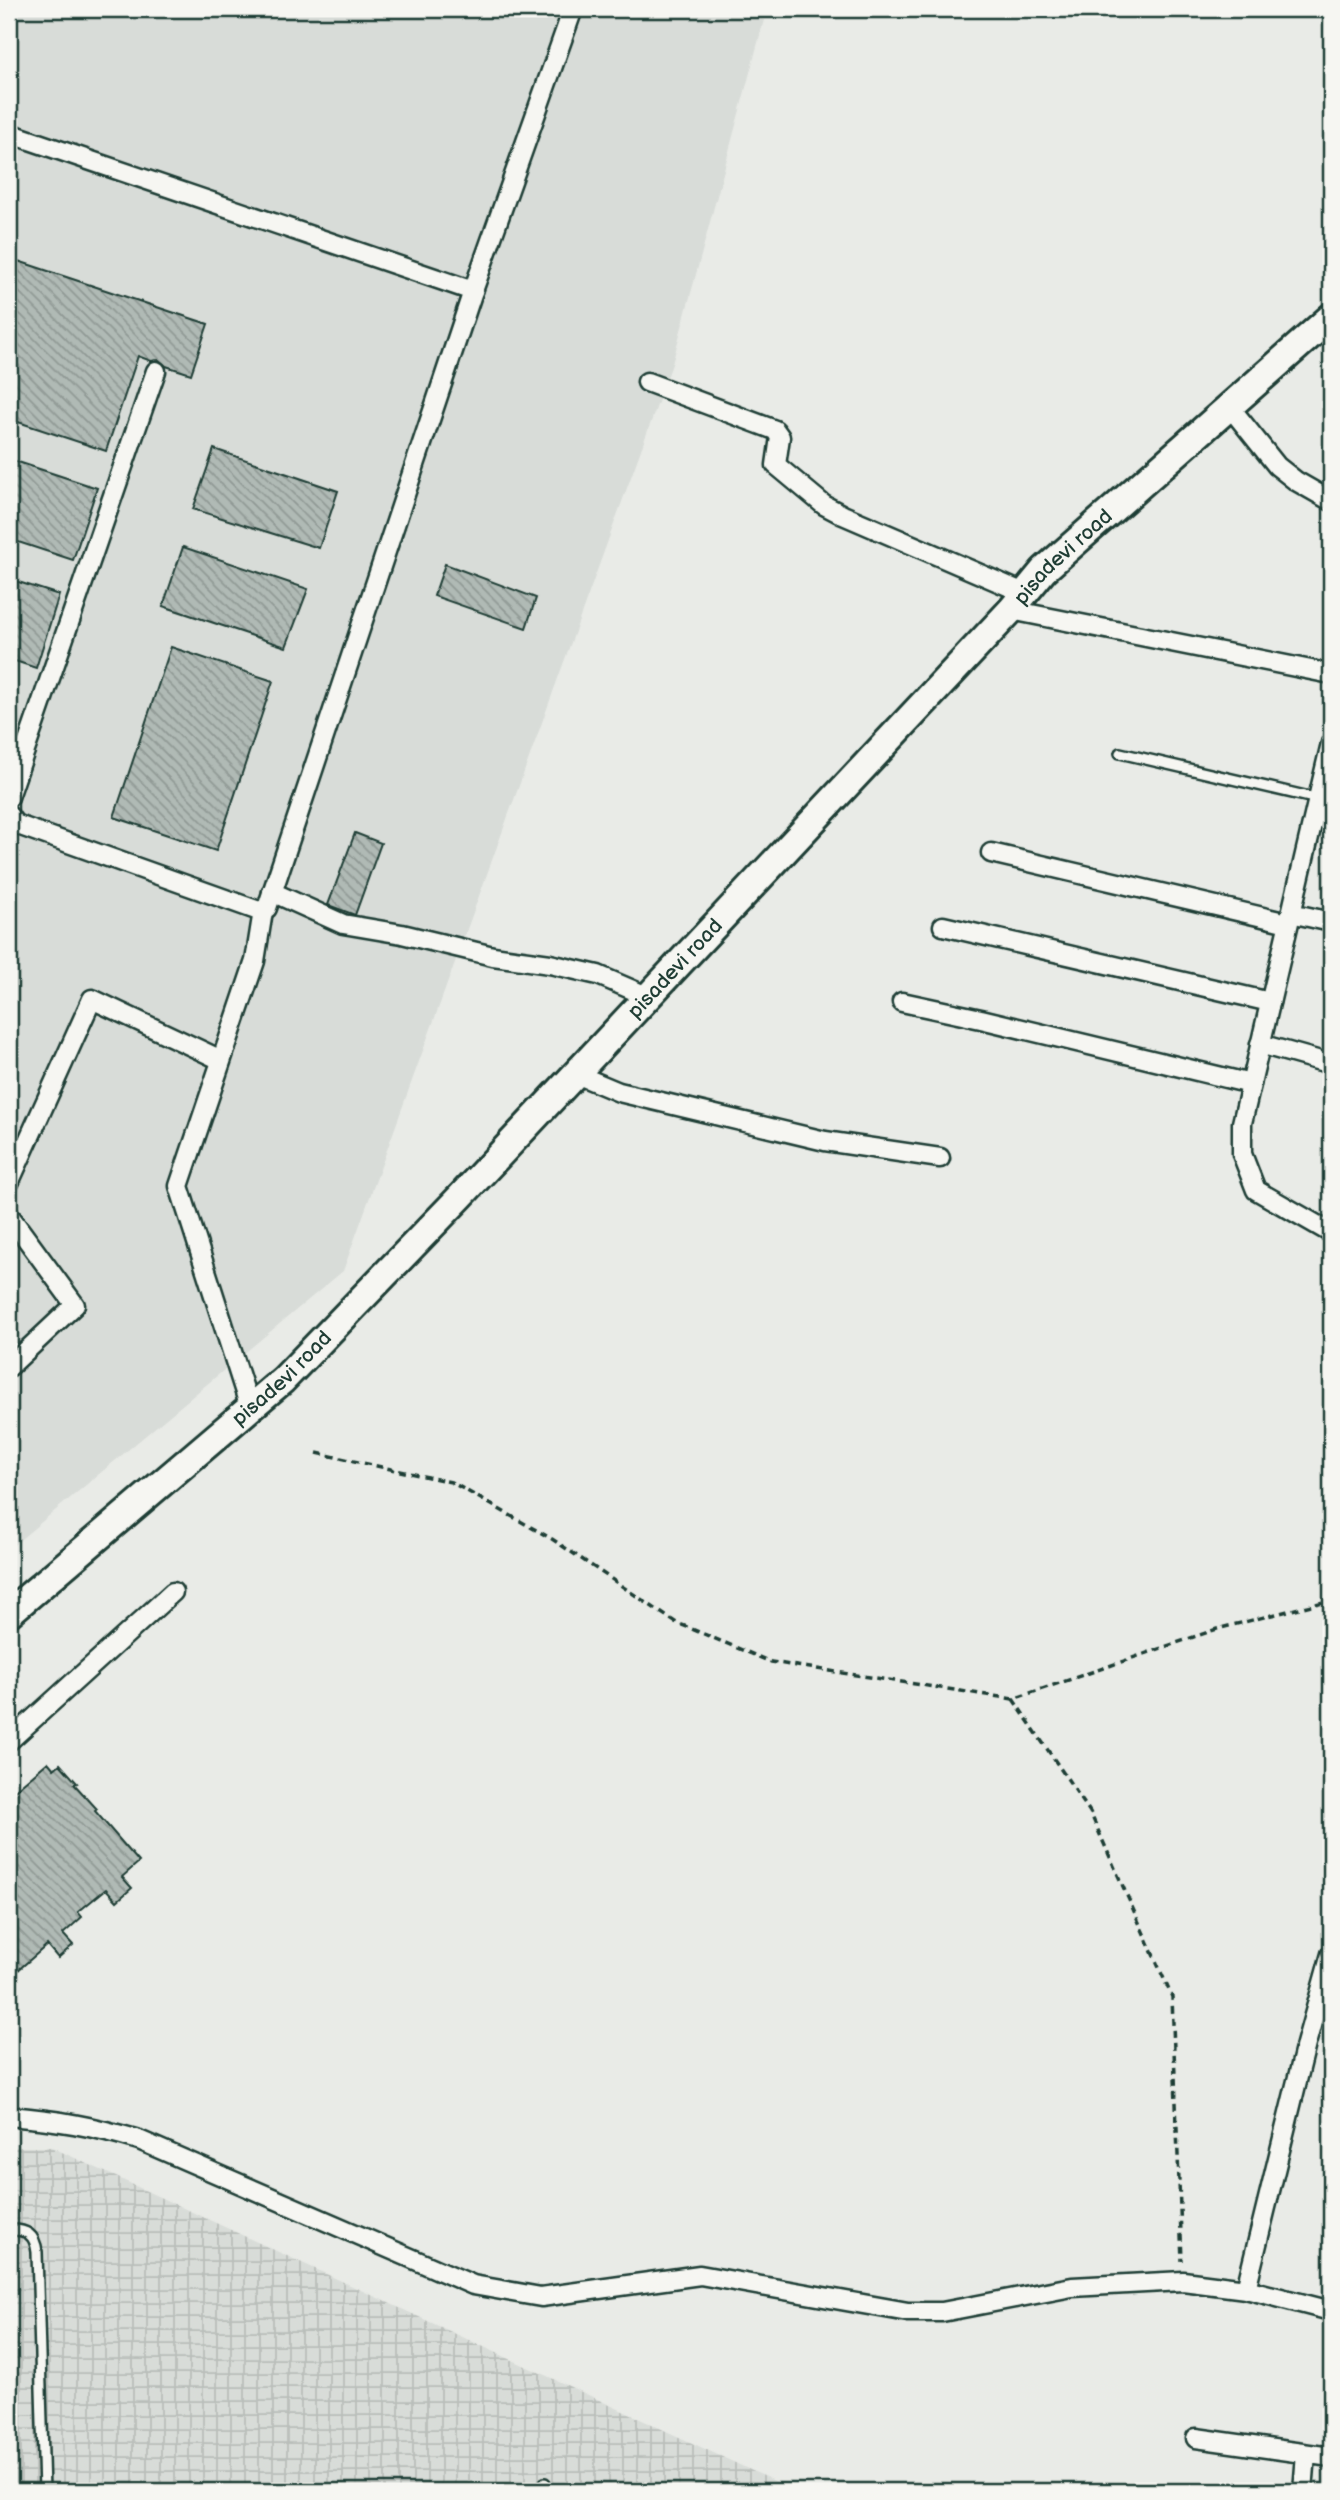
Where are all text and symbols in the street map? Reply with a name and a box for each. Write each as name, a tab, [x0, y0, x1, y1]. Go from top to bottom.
street label: pisadevi road	[1008, 503, 1117, 610]
street label: pisadevi road	[622, 913, 727, 1023]
street label: pisadevi road	[227, 1325, 337, 1431]

